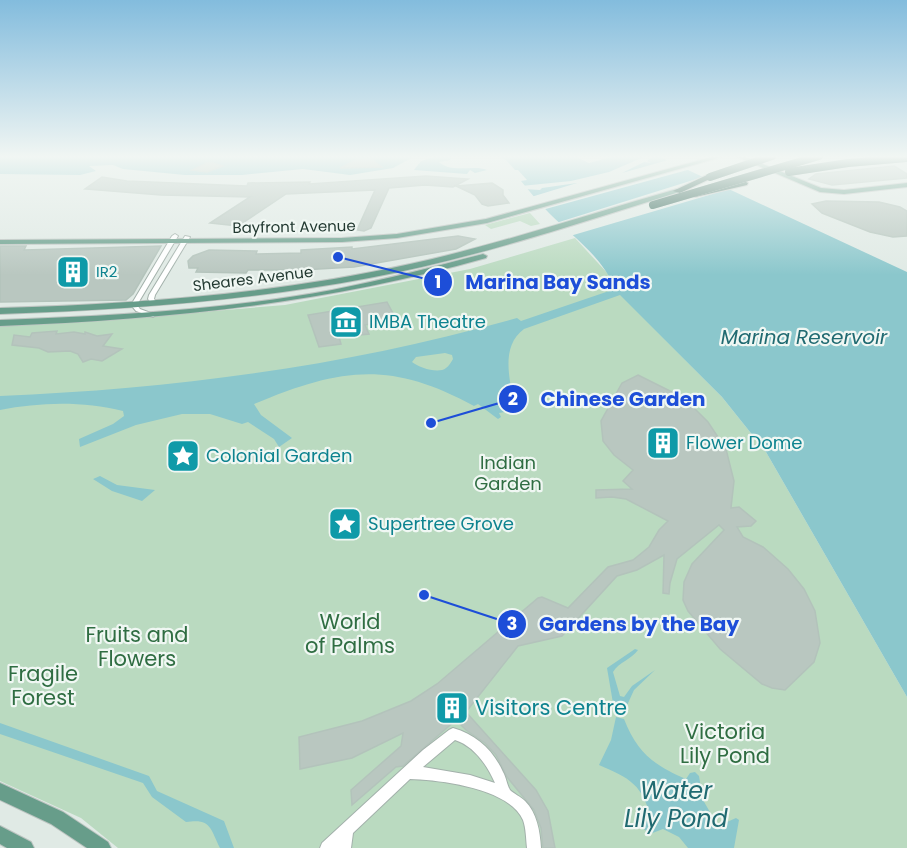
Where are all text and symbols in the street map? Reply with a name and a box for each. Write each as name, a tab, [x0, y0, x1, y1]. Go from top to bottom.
street label: Bayfront Avenue	[232, 215, 356, 238]
building icon: IR2	[55, 254, 91, 290]
place label: IR2	[96, 261, 117, 282]
street label: Sheares Avenue	[192, 261, 314, 296]
callout: Marina Bay Sands	[423, 263, 662, 301]
text: Marina Bay Sands	[465, 268, 651, 296]
text: 1	[435, 269, 441, 294]
museum icon: IMBA Theatre	[328, 304, 364, 340]
place label: IMBA Theatre	[369, 309, 486, 334]
water label: Marina Reservoir	[721, 323, 888, 351]
callout: Chinese Garden	[498, 380, 717, 418]
text: Chinese Garden	[541, 385, 705, 413]
text: 2	[508, 386, 518, 411]
building icon: Flower Dome	[645, 425, 681, 461]
place label: Flower Dome	[686, 430, 802, 455]
place icon: Colonial Garden	[165, 438, 201, 474]
place label: Colonial Garden	[206, 443, 352, 468]
park label: Indian Garden	[474, 450, 542, 496]
place icon: Supertree Grove	[327, 506, 363, 542]
place label: Supertree Grove	[368, 511, 514, 536]
callout: Gardens by the Bay	[497, 605, 751, 643]
park label: World of Palms	[305, 607, 395, 660]
text: Gardens by the Bay	[539, 610, 739, 638]
text: 3	[507, 611, 517, 636]
park label: Fruits and Flowers	[85, 620, 189, 673]
park label: Fragile Forest	[8, 659, 78, 712]
building icon: Visitors Centre	[434, 690, 470, 726]
place label: Visitors Centre	[475, 693, 627, 722]
park label: Victoria Lily Pond	[680, 717, 770, 770]
water label: Water Lily Pond	[624, 774, 729, 835]

